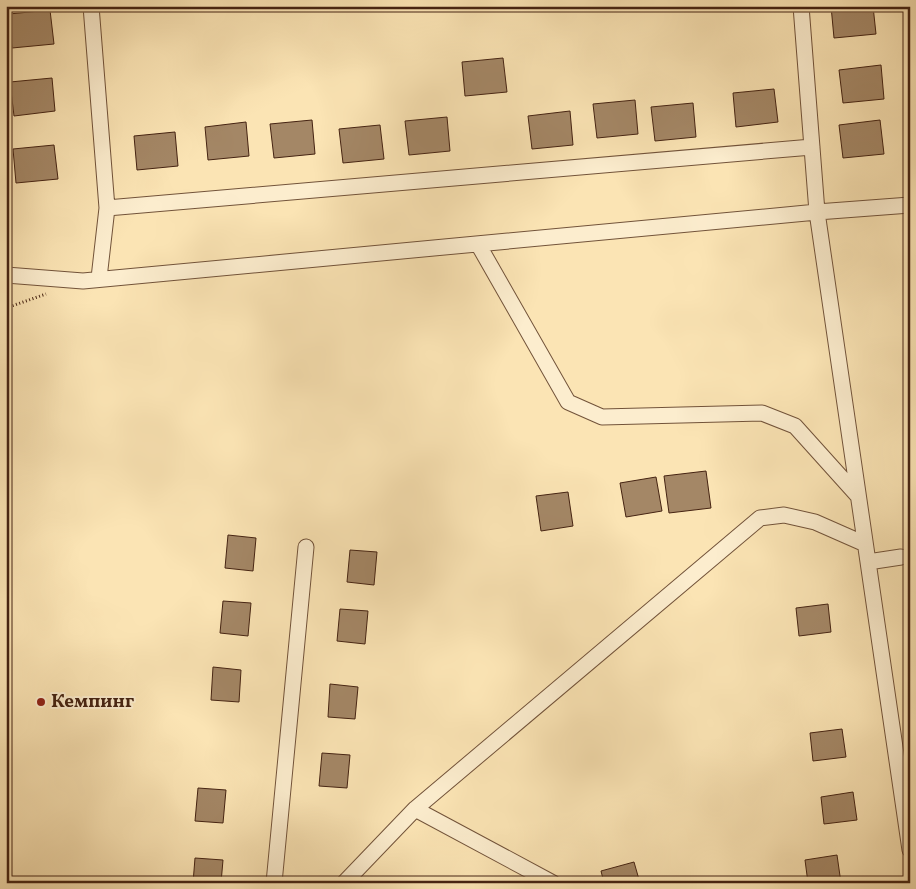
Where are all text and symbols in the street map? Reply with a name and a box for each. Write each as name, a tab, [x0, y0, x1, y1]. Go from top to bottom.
place label: Кемпинг	[51, 689, 134, 715]
marker: Кемпинг	[35, 696, 47, 708]

